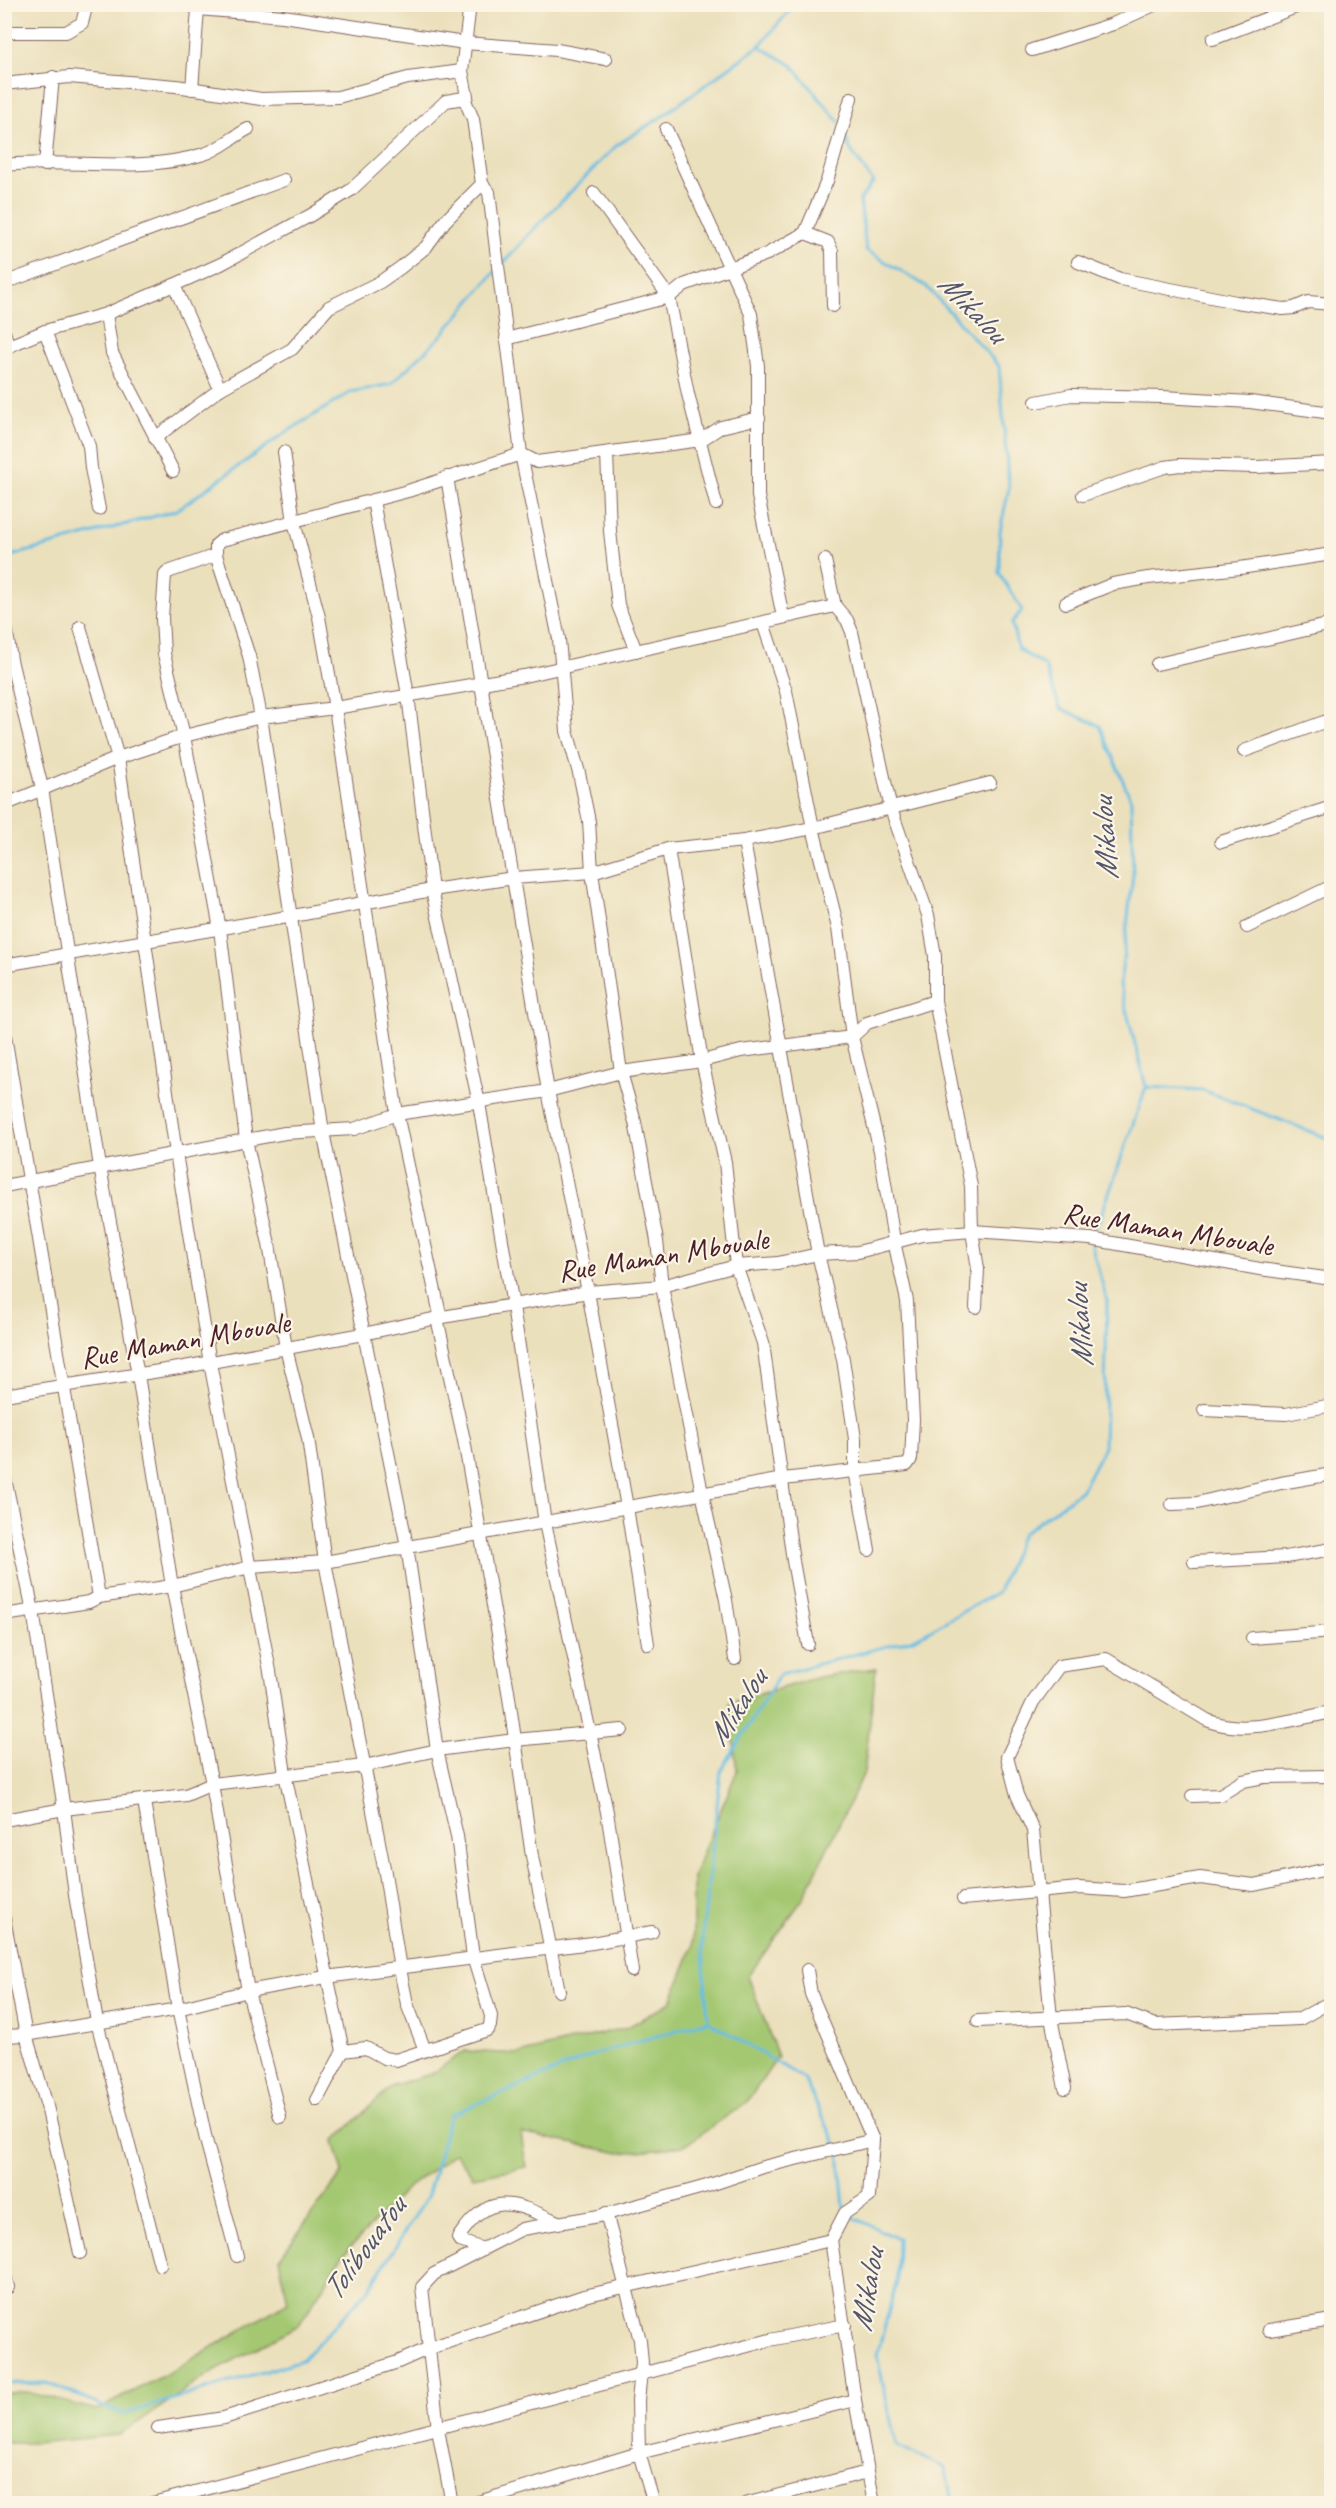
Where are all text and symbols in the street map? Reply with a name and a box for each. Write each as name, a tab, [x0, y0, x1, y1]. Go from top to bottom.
water label: Mikalou	[929, 263, 1020, 355]
water label: Mikalou	[1081, 791, 1128, 881]
street label: Rue Maman Mbouale	[1060, 1194, 1278, 1265]
street label: Rue Maman Mbouale	[555, 1219, 773, 1290]
water label: Mikalou	[1056, 1278, 1103, 1368]
street label: Rue Maman Mbouale	[77, 1302, 295, 1377]
water label: Mikalou	[697, 1657, 779, 1753]
water label: Tolibouatou	[312, 2184, 418, 2308]
water label: Mikalou	[840, 2241, 894, 2334]

